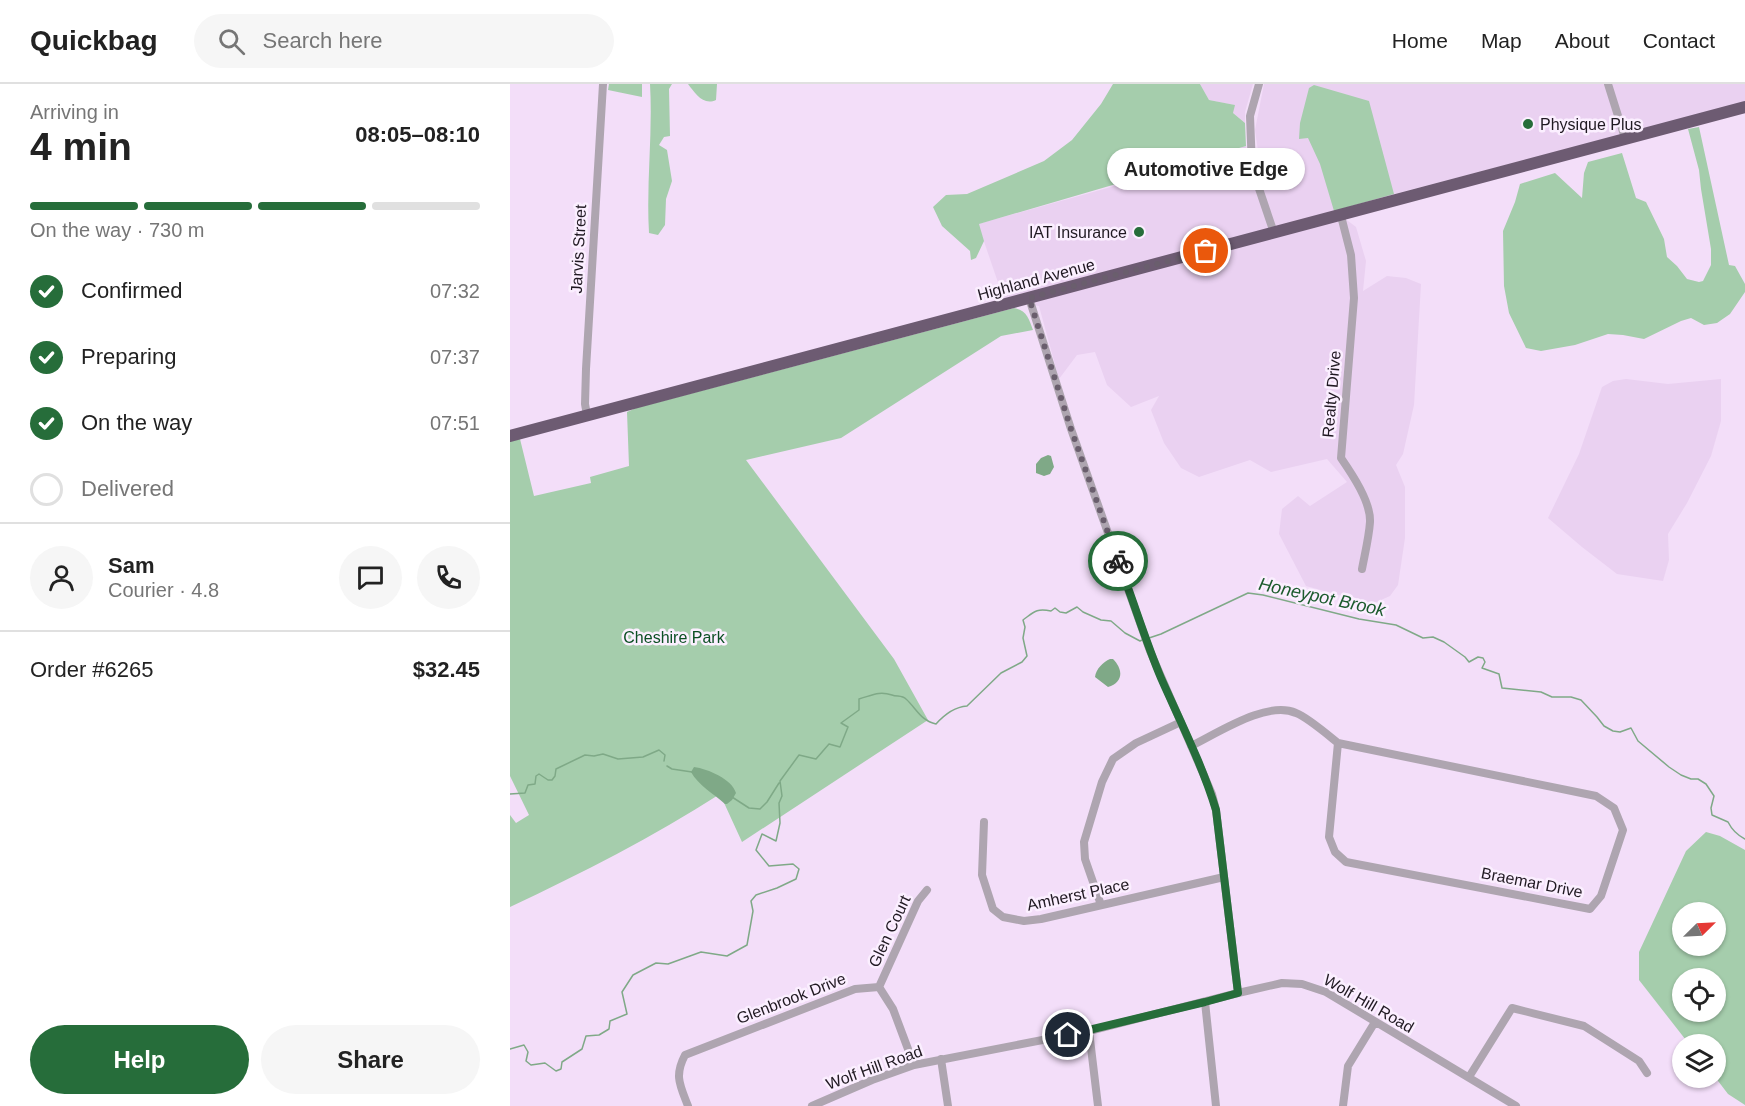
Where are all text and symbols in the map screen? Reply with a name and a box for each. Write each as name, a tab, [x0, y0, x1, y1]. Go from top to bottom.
search box	[194, 14, 614, 68]
text: Quickbag	[30, 25, 158, 56]
icon: search	[215, 25, 248, 58]
text: Search here	[263, 28, 382, 53]
text: Home	[1392, 29, 1448, 52]
text: Map	[1481, 29, 1522, 52]
text: About	[1555, 29, 1610, 52]
text: Contact	[1643, 29, 1715, 52]
text: Arriving in	[30, 101, 119, 123]
place label: Physique Plus	[1540, 116, 1641, 133]
marker: Physique Plus	[1521, 117, 1535, 131]
text: 08:05–08:10	[355, 122, 480, 147]
text: 4 min	[30, 125, 132, 168]
callout: Automotive Edge	[1107, 149, 1305, 191]
text: Automotive Edge	[1124, 158, 1288, 180]
street label: Jarvis Street	[568, 204, 589, 294]
text: On the way · 730 m	[30, 219, 205, 241]
place label: IAT Insurance	[1029, 224, 1127, 241]
marker: IAT Insurance	[1132, 225, 1146, 239]
pin	[1180, 225, 1231, 276]
icon: bag	[1189, 234, 1222, 267]
street label: Highland Avenue	[976, 256, 1097, 303]
icon: check	[30, 275, 63, 308]
text: Confirmed	[81, 278, 182, 303]
text: 07:32	[430, 280, 480, 302]
icon: check	[30, 341, 63, 374]
text: Preparing	[81, 344, 176, 369]
text: 07:37	[430, 346, 480, 368]
street label: Realty Drive	[1319, 350, 1344, 438]
icon: check	[30, 407, 63, 440]
text: On the way	[81, 410, 192, 435]
text: 07:51	[430, 412, 480, 434]
text: Delivered	[81, 476, 174, 501]
courier	[1088, 531, 1148, 591]
icon: bike	[1102, 545, 1135, 578]
button: person	[30, 546, 93, 609]
button: chat	[339, 546, 402, 609]
button: phone	[417, 546, 480, 609]
text: Sam	[108, 553, 154, 578]
water label: Honeypot Brook	[1257, 574, 1388, 620]
text: Courier · 4.8	[108, 579, 219, 601]
park label: Cheshire Park	[623, 629, 726, 646]
text: Order #6265	[30, 657, 154, 682]
text: $32.45	[413, 657, 480, 682]
street label: Braemar Drive	[1480, 864, 1584, 901]
street label: Amherst Place	[1025, 875, 1131, 914]
street label: Glen Court	[865, 892, 914, 970]
north arrow	[1672, 902, 1726, 956]
map controls	[1672, 902, 1726, 1088]
button: locate	[1672, 968, 1726, 1022]
street label: Glenbrook Drive	[734, 970, 848, 1027]
street label: Wolf Hill Road	[1321, 971, 1417, 1036]
pin	[1042, 1009, 1093, 1060]
icon: home	[1051, 1018, 1084, 1051]
button: Help	[30, 1025, 249, 1094]
button: Share	[261, 1025, 480, 1094]
button: layers	[1672, 1034, 1726, 1088]
street label: Wolf Hill Road	[824, 1042, 925, 1093]

